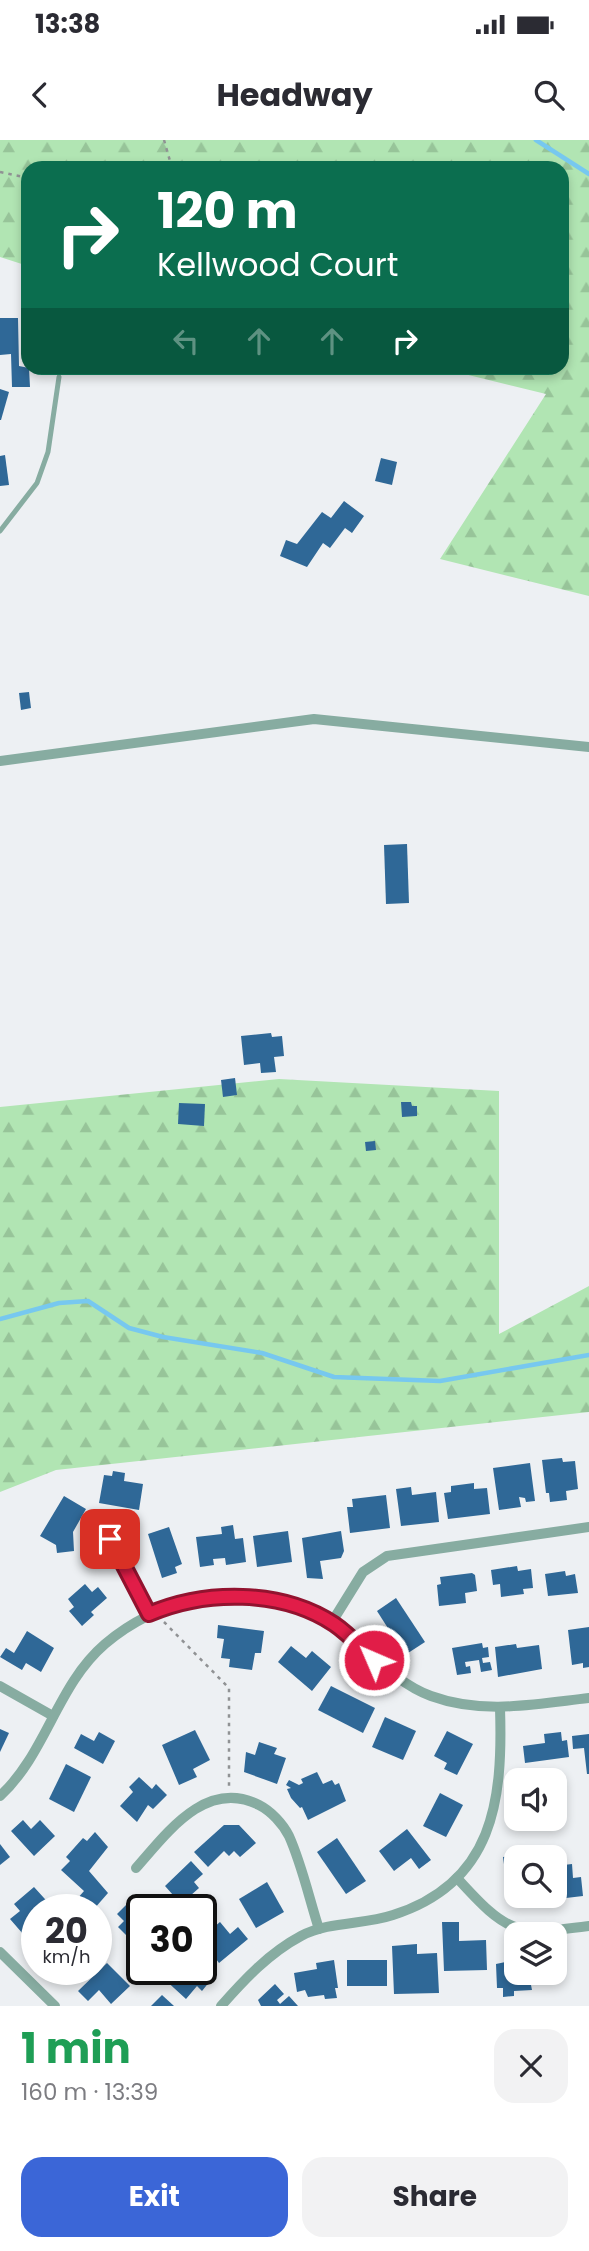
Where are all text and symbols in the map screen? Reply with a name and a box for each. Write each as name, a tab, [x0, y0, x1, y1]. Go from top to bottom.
text: 13:38	[35, 6, 100, 42]
text: Headway	[216, 72, 373, 117]
icon: back	[21, 76, 59, 114]
icon: search	[530, 76, 568, 114]
text: 120 m	[157, 177, 298, 245]
icon: right	[42, 189, 133, 280]
text: Kellwood Court	[157, 242, 398, 287]
icon: left	[167, 322, 205, 360]
icon: ahead	[240, 322, 278, 360]
icon: ahead	[313, 322, 351, 360]
icon: right	[386, 322, 424, 360]
pin	[80, 1509, 140, 1569]
icon: arrive	[91, 1520, 129, 1558]
position arrow	[337, 1623, 411, 1697]
map controls	[504, 1768, 567, 1985]
button: sound	[504, 1768, 567, 1831]
button: search	[504, 1845, 567, 1908]
speed limit sign: 30	[126, 1894, 217, 1985]
text: 20	[45, 1906, 88, 1955]
button: layers	[504, 1922, 567, 1985]
text: km/h	[43, 1944, 90, 1969]
text: 1 min	[21, 2019, 131, 2078]
button: close	[494, 2029, 568, 2103]
text: 160 m · 13:39	[21, 2076, 158, 2108]
button: Exit	[21, 2157, 288, 2237]
button: Share	[302, 2157, 568, 2237]

